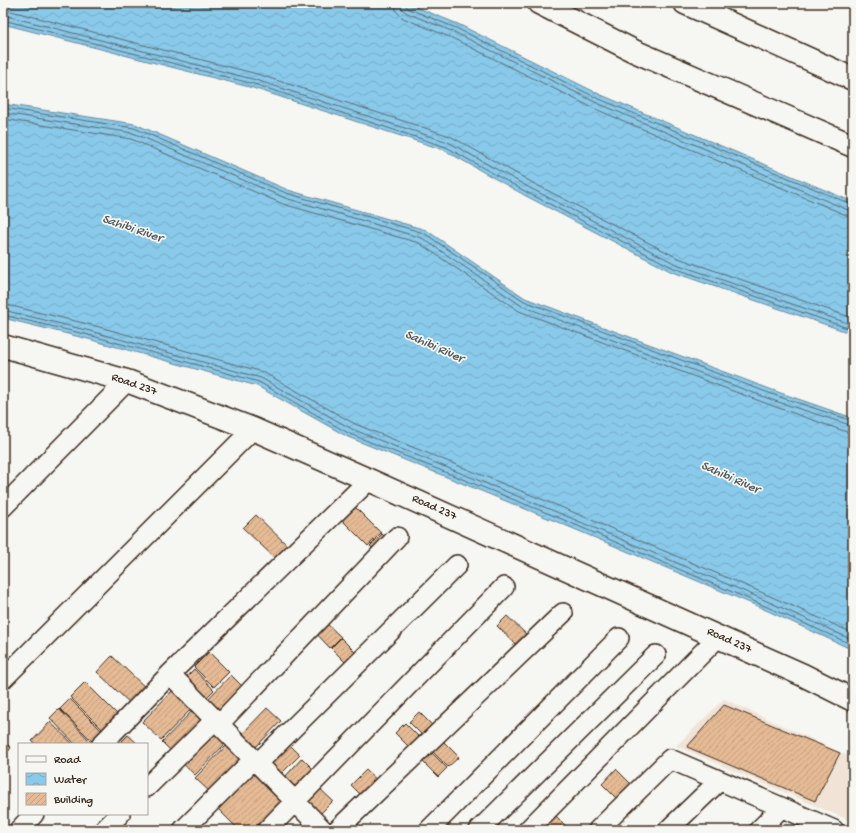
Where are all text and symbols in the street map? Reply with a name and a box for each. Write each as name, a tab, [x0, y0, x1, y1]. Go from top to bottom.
water label: Sahibi River	[100, 212, 166, 247]
water label: Sahibi River	[402, 327, 468, 368]
street label: Road 237	[109, 371, 159, 400]
water label: Sahibi River	[698, 458, 764, 499]
street label: Road 237	[409, 492, 459, 524]
street label: Road 237	[704, 625, 754, 657]
legend	[18, 743, 148, 815]
text: Road	[54, 754, 81, 768]
text: Water	[54, 774, 88, 788]
text: Building	[53, 794, 93, 808]

